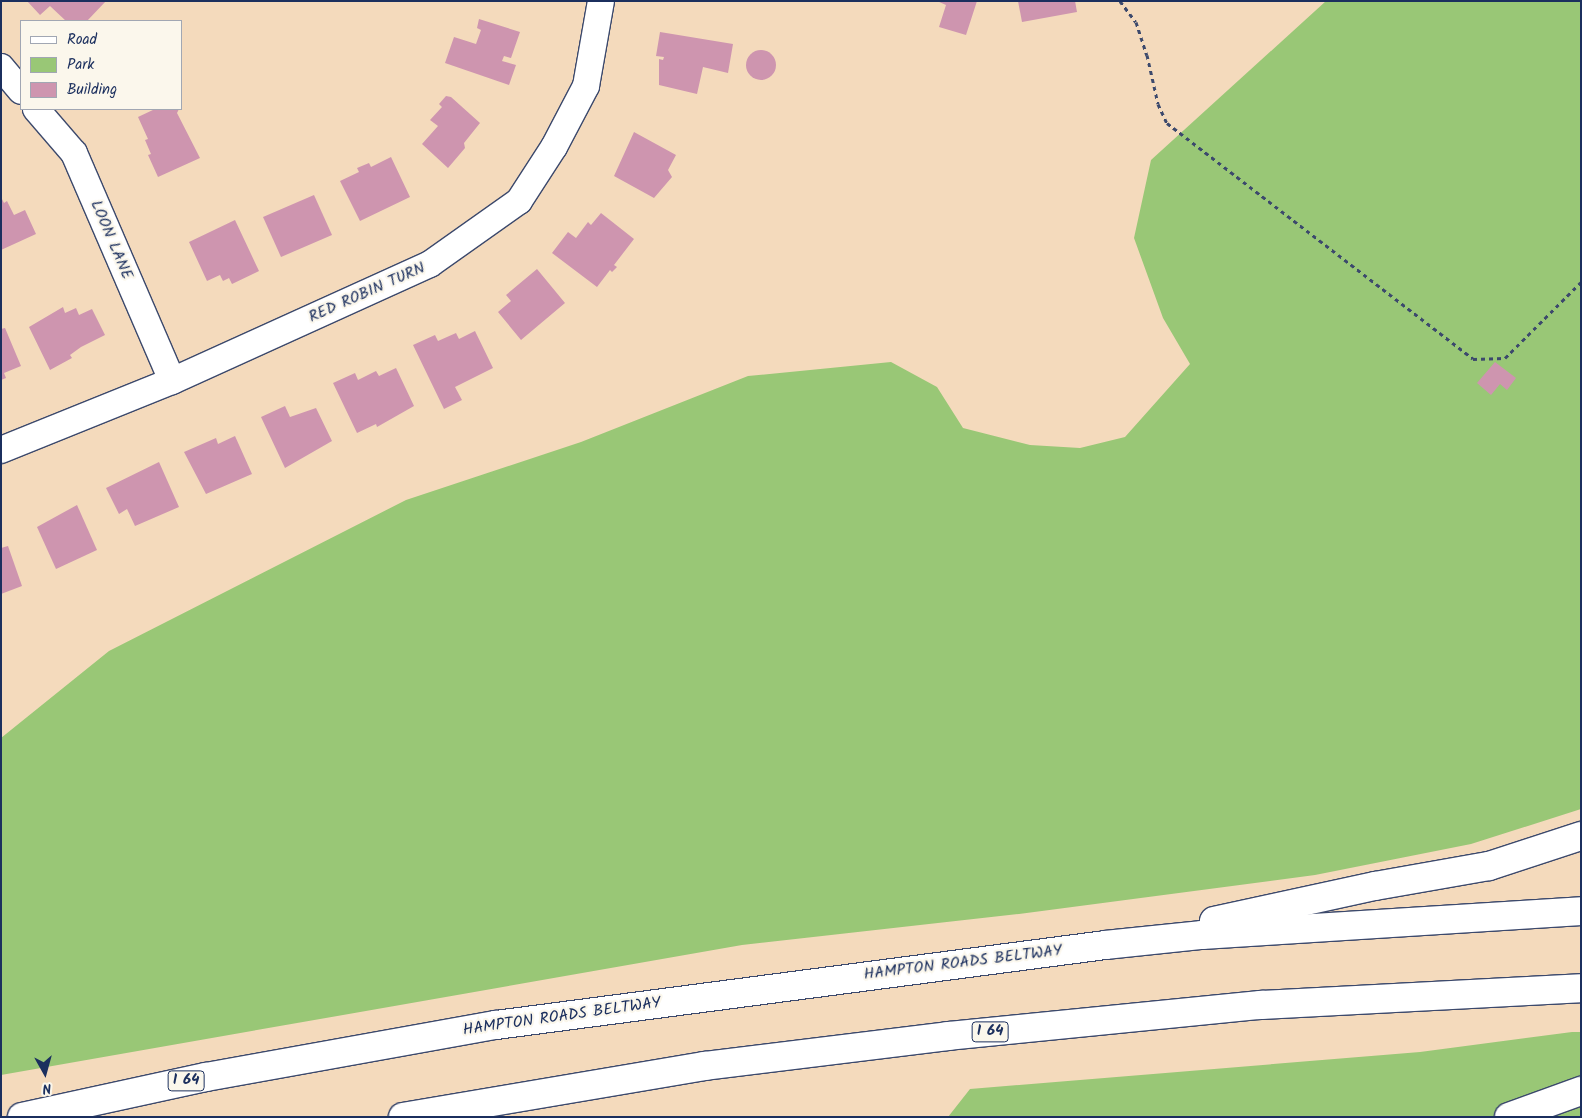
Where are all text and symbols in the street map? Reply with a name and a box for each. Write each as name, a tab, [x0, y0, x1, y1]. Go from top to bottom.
legend	[20, 20, 182, 110]
text: Road	[67, 28, 97, 52]
text: Park	[67, 53, 94, 77]
text: Building	[67, 78, 117, 102]
street label: LOON LANE	[86, 197, 136, 283]
street label: RED ROBIN TURN	[306, 259, 428, 327]
street label: HAMPTON ROADS BELTWAY	[863, 941, 1063, 985]
street label: HAMPTON ROADS BELTWAY	[462, 994, 662, 1040]
road number: I 64	[971, 1020, 1009, 1044]
north arrow	[20, 1048, 70, 1098]
road number: I 64	[167, 1068, 205, 1094]
text: N	[41, 1076, 53, 1099]

